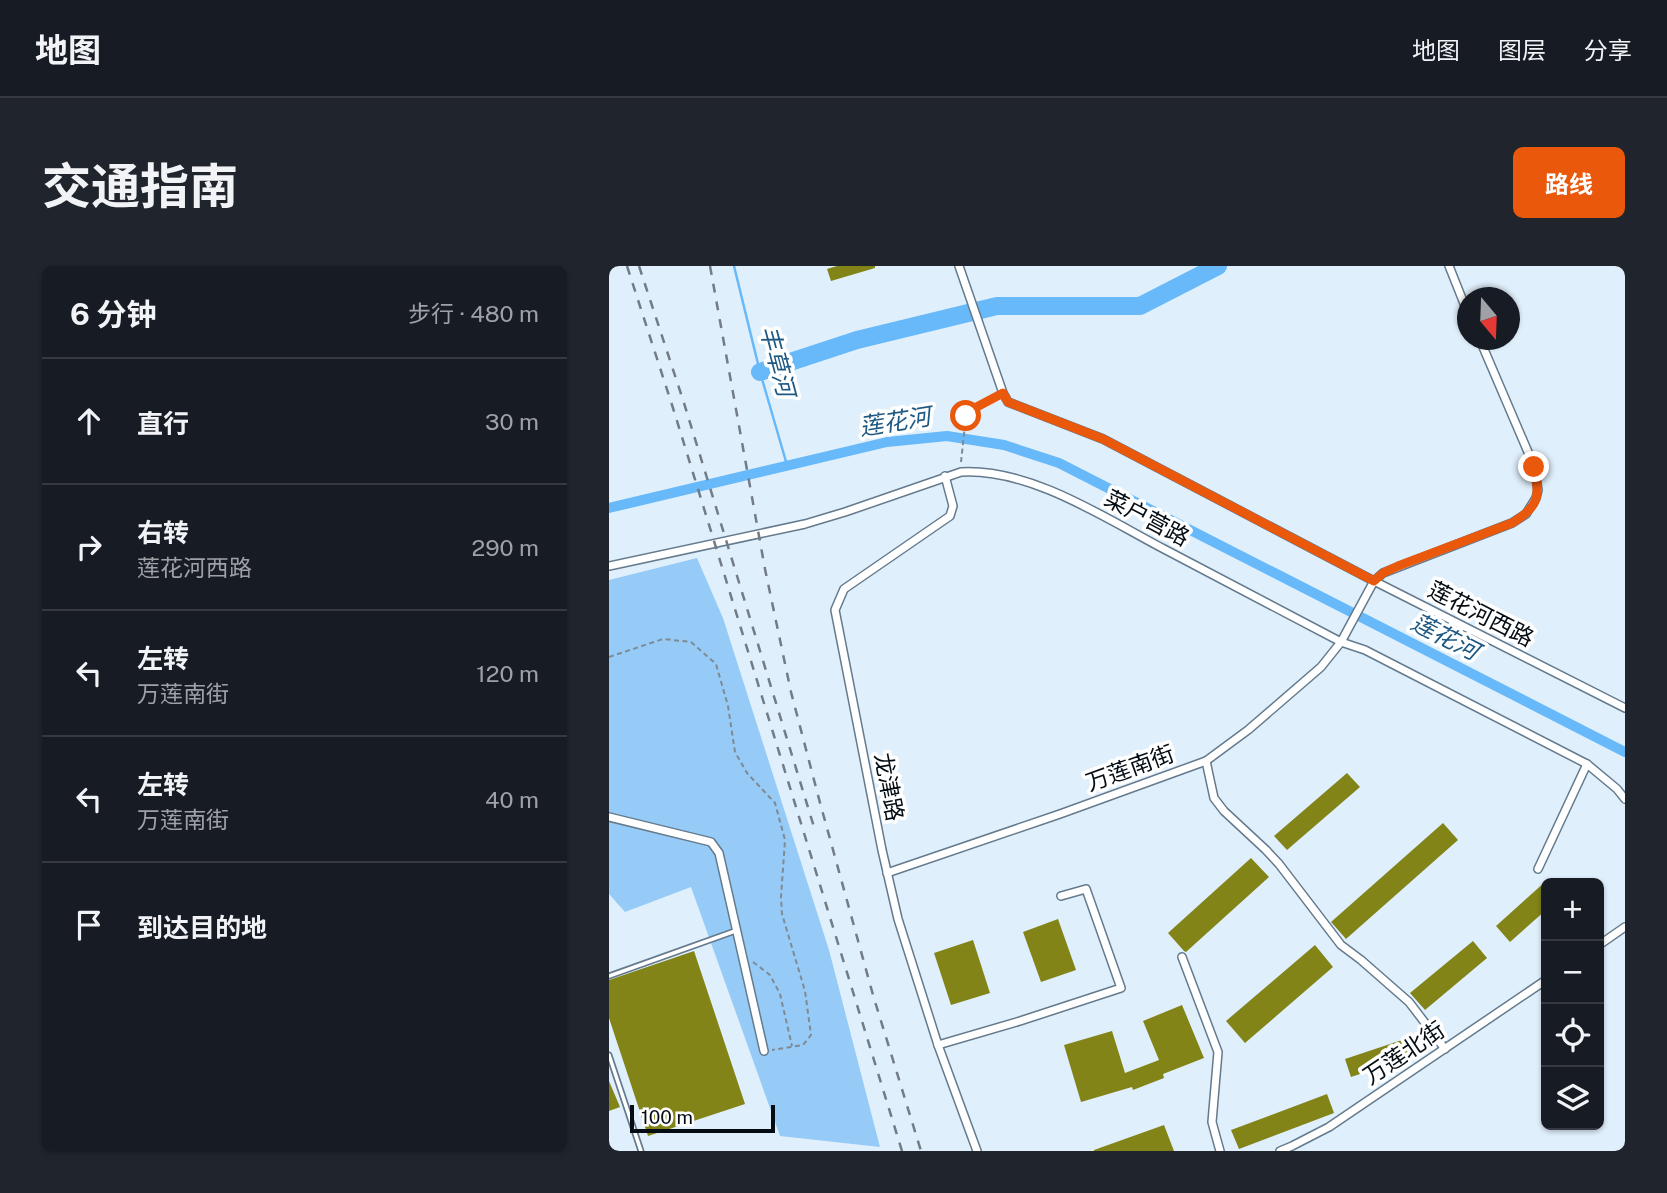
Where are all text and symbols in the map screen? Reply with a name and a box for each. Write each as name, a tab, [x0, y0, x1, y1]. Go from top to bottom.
text: 地图	[35, 31, 101, 69]
text: 地图	[1412, 36, 1460, 64]
text: 图层	[1498, 36, 1546, 64]
text: 分享	[1584, 36, 1632, 64]
button: 路线	[1513, 147, 1625, 218]
text: 交通指南	[42, 157, 238, 215]
north arrow	[1457, 287, 1520, 350]
text: 6 分钟	[70, 296, 157, 332]
text: 步行 · 480 m	[408, 300, 539, 327]
water label: 丰草河	[755, 322, 802, 403]
route start	[950, 400, 981, 431]
water label: 莲花河	[857, 401, 937, 440]
icon: ahead	[70, 402, 108, 440]
text: 直行	[137, 408, 189, 439]
text: 30 m	[485, 408, 539, 435]
route end	[1518, 451, 1549, 482]
street label: 菜户营路	[1100, 484, 1194, 551]
text: 右转	[137, 517, 189, 548]
icon: right	[70, 528, 108, 566]
text: 290 m	[472, 534, 539, 561]
text: 莲花河西路	[137, 554, 252, 581]
street label: 莲花河西路	[1424, 576, 1538, 652]
water label: 莲花河	[1406, 608, 1484, 666]
text: 左转	[137, 643, 189, 674]
icon: left	[70, 654, 108, 692]
text: 120 m	[476, 660, 539, 687]
text: 万莲南街	[137, 680, 229, 707]
street label: 万莲南街	[1082, 739, 1178, 796]
street label: 龙津路	[870, 750, 909, 823]
text: 左转	[137, 769, 189, 800]
icon: left	[70, 780, 108, 818]
text: 40 m	[485, 786, 539, 813]
text: 万莲南街	[137, 806, 229, 833]
map controls	[1541, 878, 1604, 1130]
button: +	[1541, 878, 1604, 941]
icon: arrive	[70, 906, 108, 944]
text: 到达目的地	[137, 912, 267, 943]
button: −	[1541, 941, 1604, 1004]
button: locate	[1541, 1004, 1604, 1067]
street label: 万莲北街	[1358, 1016, 1449, 1090]
button: layers	[1541, 1067, 1604, 1130]
scale bar	[630, 1102, 775, 1134]
text: 100 m	[641, 1106, 693, 1128]

